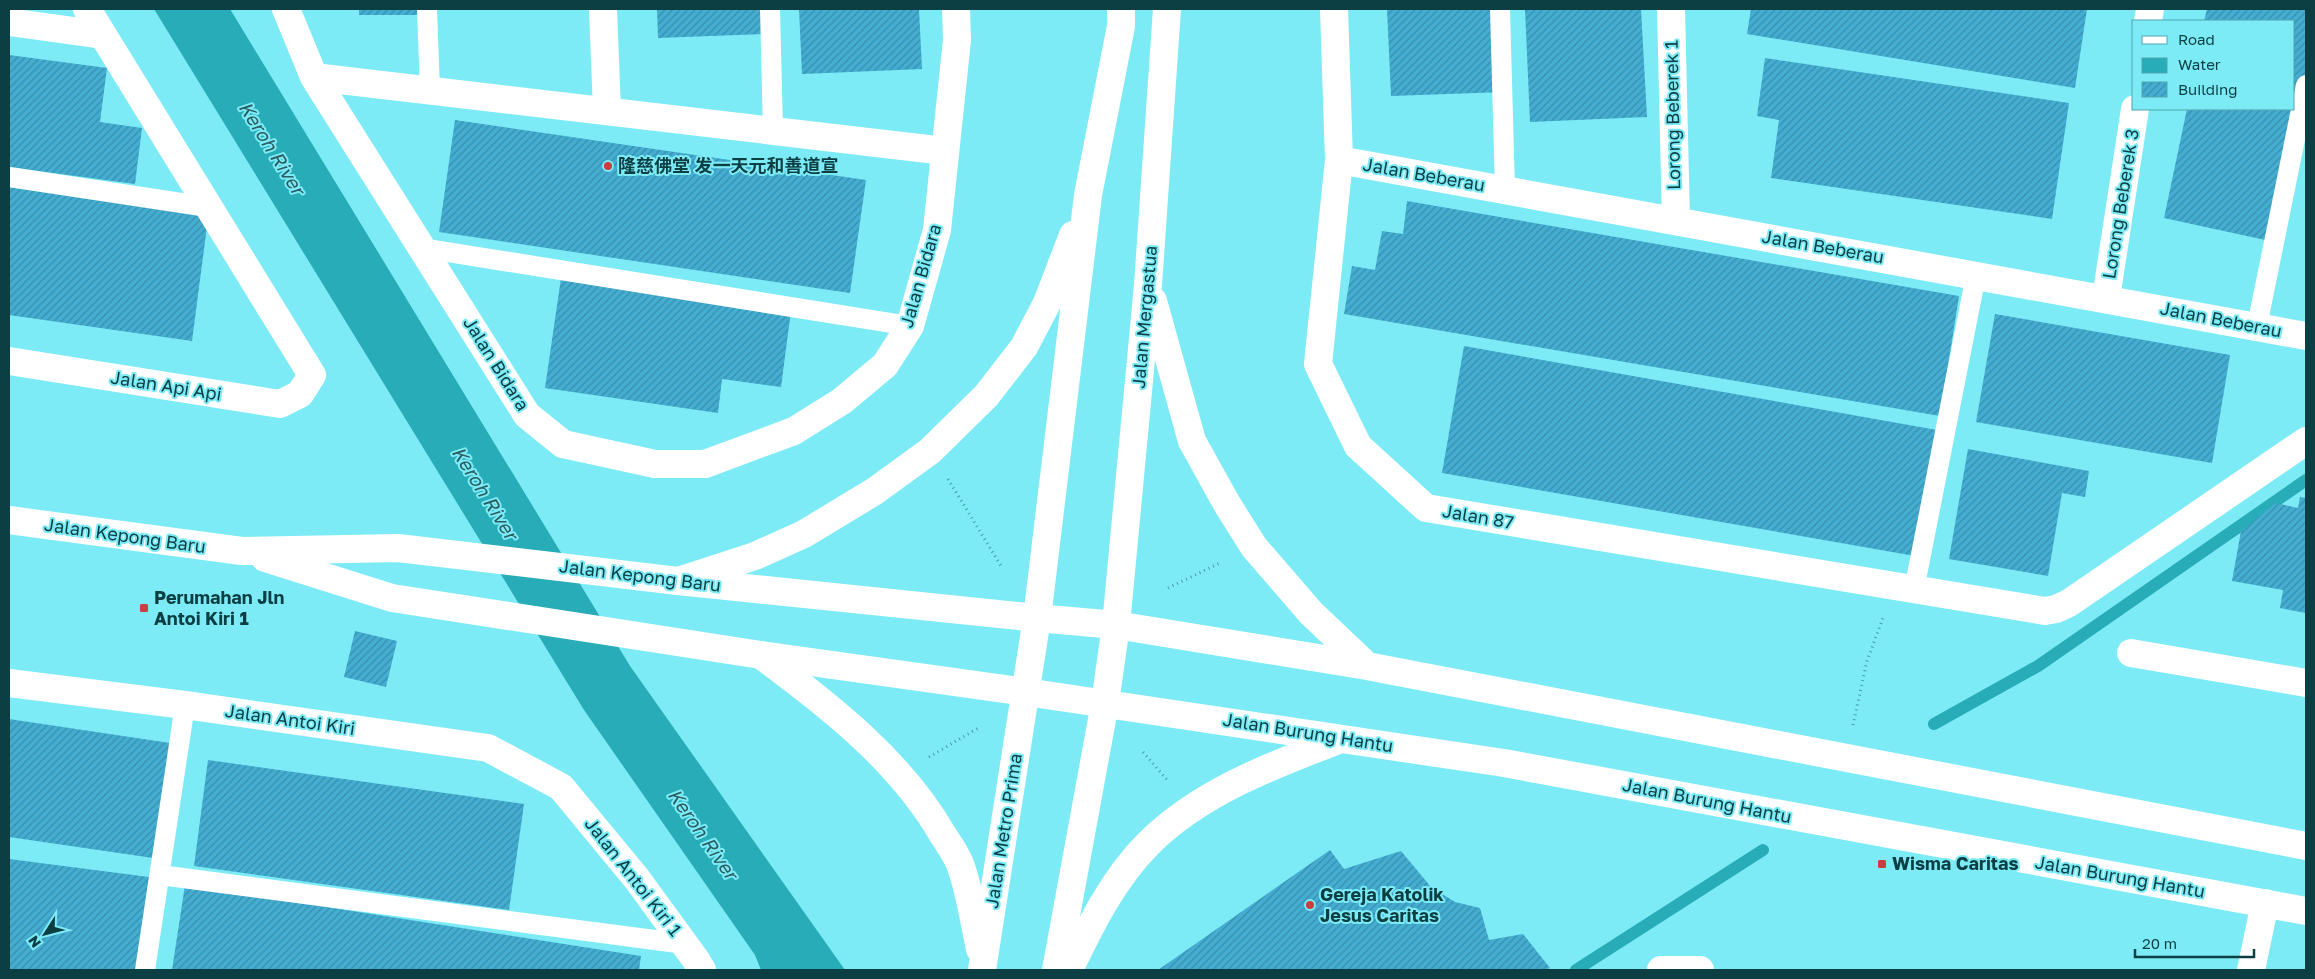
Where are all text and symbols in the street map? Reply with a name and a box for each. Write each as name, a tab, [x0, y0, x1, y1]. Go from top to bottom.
legend	[2132, 20, 2295, 110]
text: Road	[2178, 30, 2215, 48]
street label: Lorong Beberek 1	[1660, 40, 1684, 190]
text: Water	[2178, 55, 2221, 73]
text: Building	[2178, 80, 2238, 98]
water label: Keroh River	[235, 97, 312, 201]
street label: Lorong Beberek 3	[2097, 127, 2143, 280]
street label: Jalan Beberau	[1361, 152, 1487, 196]
place label: 隆慈佛堂 发一天元和善道宣	[618, 154, 839, 176]
marker: 隆慈佛堂 发一天元和善道宣	[602, 160, 614, 172]
street label: Jalan Bidara	[895, 221, 945, 330]
street label: Jalan Beberau	[1760, 224, 1886, 268]
street label: Jalan Mergastua	[1127, 244, 1161, 389]
street label: Jalan Beberau	[2158, 296, 2284, 342]
street label: Jalan Bidara	[459, 312, 534, 415]
street label: Jalan Api Api	[109, 365, 223, 405]
water label: Keroh River	[448, 442, 525, 546]
street label: Jalan 87	[1441, 499, 1516, 533]
street label: Jalan Kepong Baru	[43, 513, 207, 557]
street label: Jalan Kepong Baru	[558, 554, 722, 596]
place label: Perumahan Jln Antoi Kiri 1	[154, 586, 284, 629]
marker: Perumahan Jln Antoi Kiri 1	[138, 602, 150, 614]
street label: Jalan Antoi Kiri	[224, 699, 357, 739]
street label: Jalan Burung Hantu	[1221, 708, 1395, 756]
street label: Jalan Metro Prima	[980, 752, 1026, 910]
street label: Jalan Burung Hantu	[1621, 773, 1794, 827]
water label: Keroh River	[664, 784, 745, 886]
street label: Jalan Antoi Kiri 1	[581, 813, 687, 940]
street label: Jalan Burung Hantu	[2034, 850, 2207, 902]
place label: Wisma Caritas	[1892, 852, 2019, 874]
marker: Wisma Caritas	[1876, 858, 1888, 870]
place label: Gereja Katolik Jesus Caritas	[1320, 883, 1444, 926]
marker: Gereja Katolik Jesus Caritas	[1304, 899, 1316, 911]
north arrow	[20, 909, 70, 959]
scale bar	[2135, 926, 2254, 958]
text: N	[24, 933, 44, 951]
text: 20 m	[2142, 934, 2177, 952]

